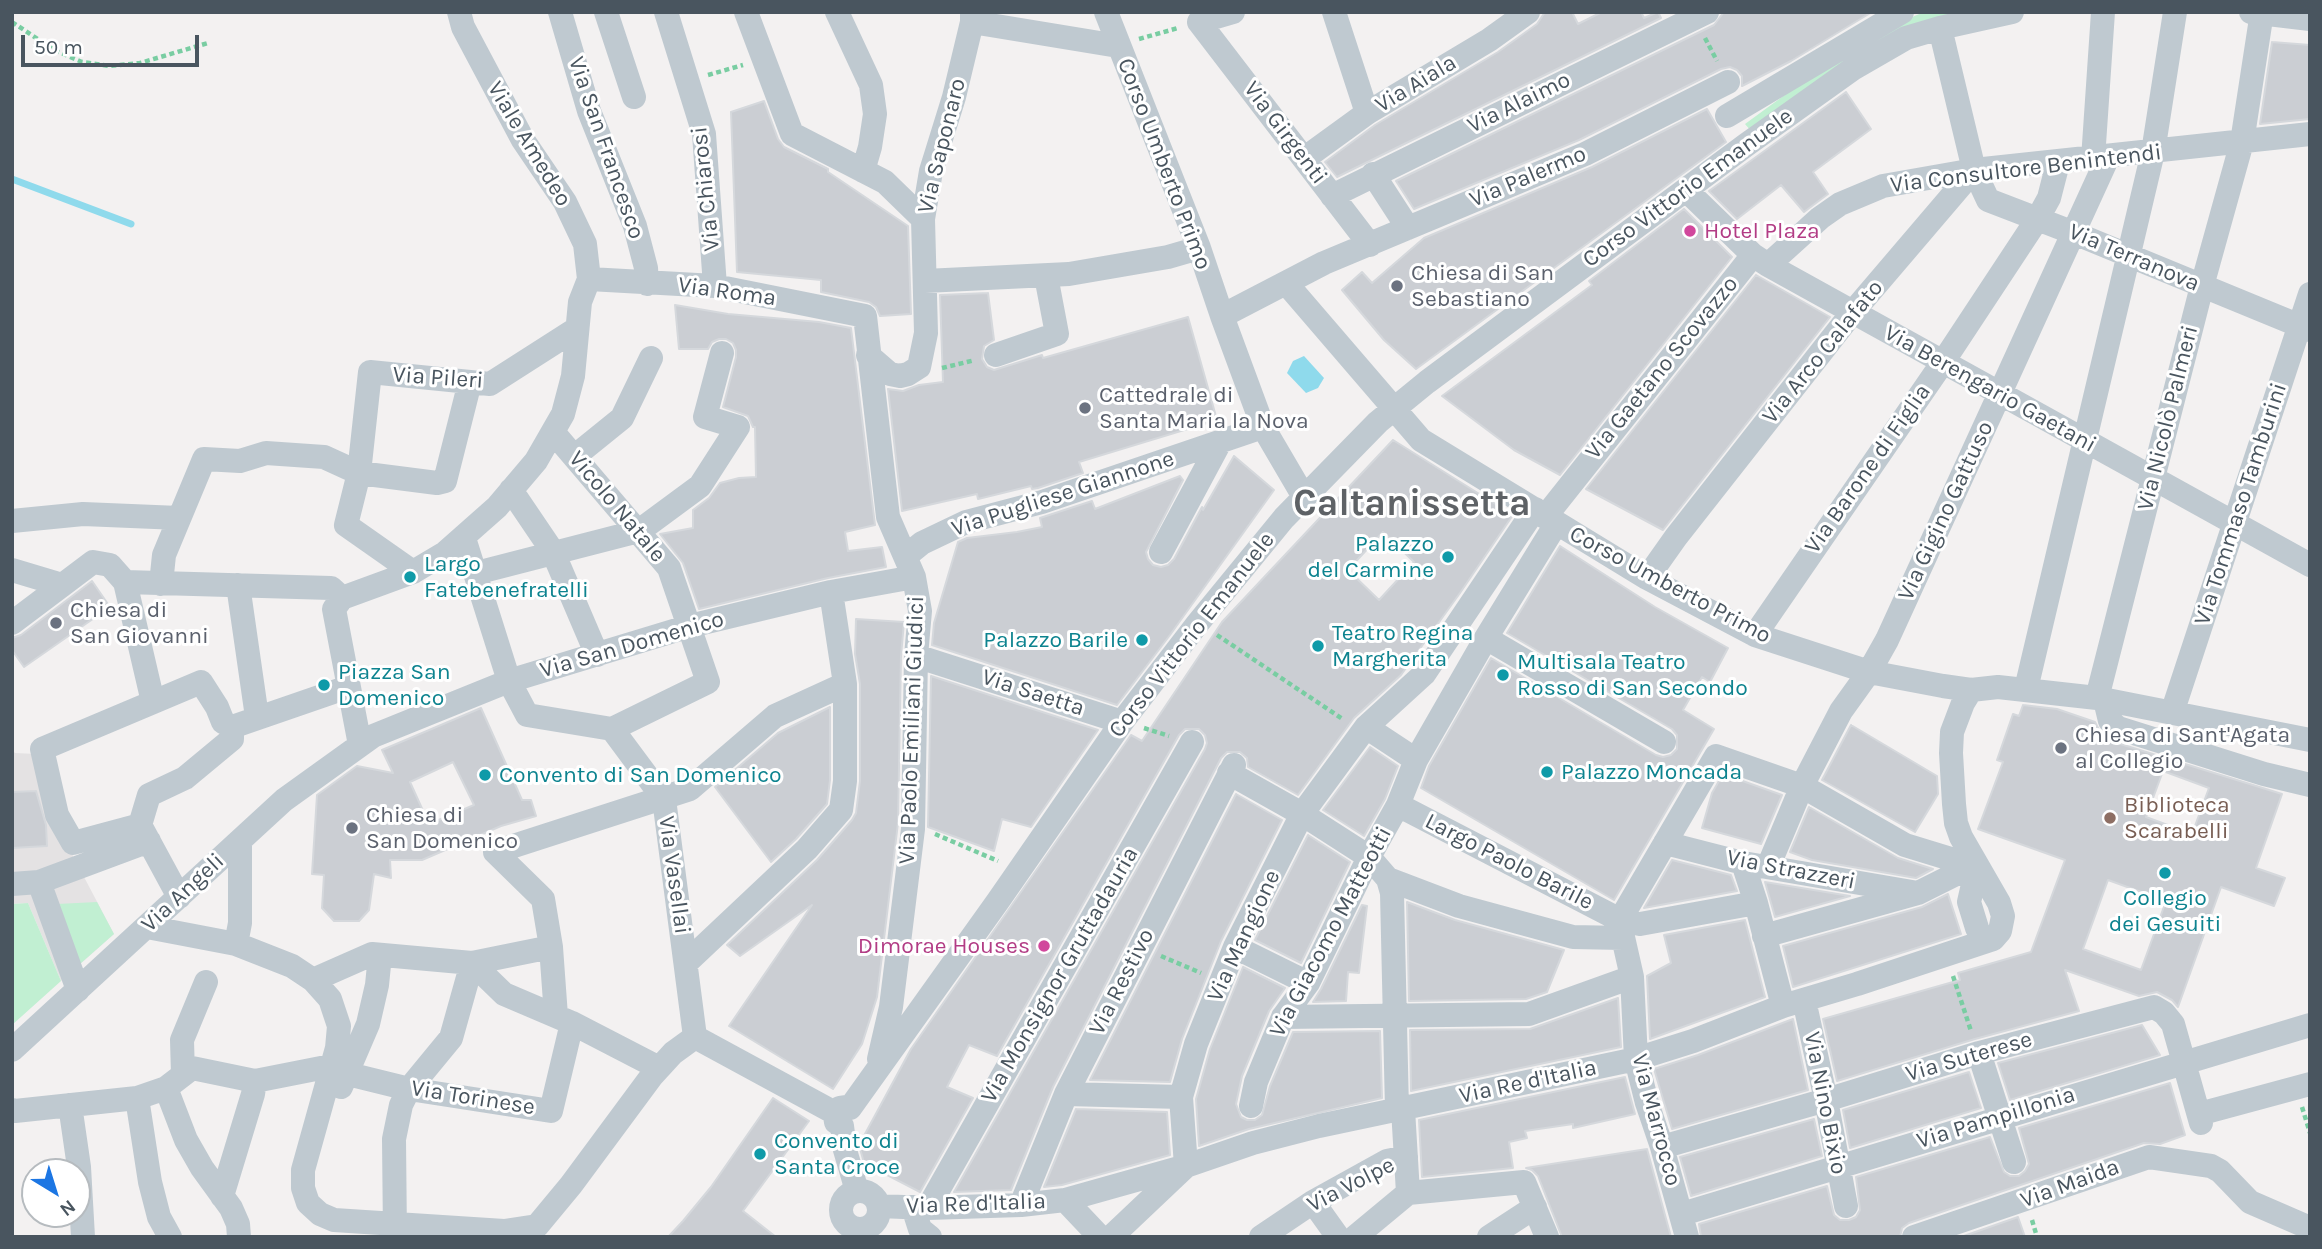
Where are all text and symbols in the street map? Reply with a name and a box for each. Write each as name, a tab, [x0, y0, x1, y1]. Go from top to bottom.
scale bar	[24, 21, 203, 65]
text: 50 m	[34, 35, 83, 59]
street label: Via Aiala	[1370, 49, 1462, 119]
street label: Via San Francesco	[562, 53, 650, 243]
street label: Corso Umberto Primo	[1111, 54, 1217, 274]
street label: Via Alaimo	[1463, 66, 1575, 140]
street label: Via Saponaro	[912, 76, 972, 216]
street label: Via Girgenti	[1237, 76, 1333, 190]
street label: Viale Amedeo	[481, 77, 577, 211]
street label: Corso Vittorio Emanuele	[1578, 103, 1798, 273]
street label: Via Chiarosi	[686, 125, 726, 253]
street label: Via Consultore Benintendi	[1889, 139, 2163, 199]
street label: Via Palermo	[1466, 140, 1590, 214]
place label: Hotel Plaza	[1704, 217, 1820, 245]
street label: Via Terranova	[2064, 218, 2204, 298]
marker: Hotel Plaza	[1682, 223, 1698, 239]
place label: Chiesa di San Sebastiano	[1411, 259, 1554, 313]
street label: Via Roma	[676, 271, 778, 313]
street label: Via Gaetano Scovazzo	[1580, 271, 1744, 465]
street label: Via Arco Calafato	[1757, 275, 1889, 429]
marker: Chiesa di San Sebastiano	[1389, 278, 1405, 294]
street label: Via Berengario Gaetani	[1879, 319, 2101, 459]
street label: Via Nicolò Palmeri	[2132, 323, 2204, 513]
street label: Via Pileri	[392, 361, 484, 395]
street label: Via Barone di Figlia	[1799, 379, 1937, 559]
street label: Via Tommaso Tamburini	[2189, 379, 2293, 629]
place label: Cattedrale di Santa Maria la Nova	[1099, 381, 1309, 435]
marker: Cattedrale di Santa Maria la Nova	[1077, 400, 1093, 416]
street label: Via Gigino Gattuso	[1892, 417, 2000, 605]
street label: Via Pugliese Giannone	[948, 445, 1178, 543]
street label: Vicolo Natale	[563, 446, 671, 568]
district label: Caltanissetta	[1293, 482, 1531, 526]
street label: Corso Umberto Primo	[1565, 520, 1775, 650]
street label: Corso Vittorio Emanuele	[1103, 527, 1281, 743]
place label: Palazzo del Carmine	[1308, 530, 1434, 584]
marker: Palazzo del Carmine	[1440, 549, 1456, 565]
place label: Largo Fatebenefratelli	[424, 550, 589, 604]
marker: Largo Fatebenefratelli	[402, 569, 418, 585]
street label: Via Paolo Emiliani Giudici	[894, 595, 930, 865]
place label: Chiesa di San Giovanni	[70, 596, 209, 650]
street label: Via San Domenico	[537, 606, 727, 684]
marker: Chiesa di San Giovanni	[48, 615, 64, 631]
place label: Teatro Regina Margherita	[1332, 619, 1474, 673]
place label: Palazzo Barile	[983, 626, 1128, 654]
marker: Palazzo Barile	[1134, 632, 1150, 648]
marker: Teatro Regina Margherita	[1310, 638, 1326, 654]
place label: Multisala Teatro Rosso di San Secondo	[1517, 648, 1748, 702]
place label: Piazza San Domenico	[338, 658, 451, 712]
street label: Via Saetta	[978, 663, 1088, 723]
marker: Multisala Teatro Rosso di San Secondo	[1495, 667, 1511, 683]
marker: Piazza San Domenico	[316, 677, 332, 693]
place label: Chiesa di Sant'Agata al Collegio	[2075, 721, 2290, 775]
marker: Chiesa di Sant'Agata al Collegio	[2053, 740, 2069, 756]
place label: Palazzo Moncada	[1561, 758, 1742, 786]
place label: Convento di San Domenico	[499, 761, 782, 789]
marker: Palazzo Moncada	[1539, 764, 1555, 780]
marker: Convento di San Domenico	[477, 767, 493, 783]
place label: Biblioteca Scarabelli	[2124, 791, 2230, 845]
place label: Chiesa di San Domenico	[366, 801, 518, 855]
street label: Largo Paolo Barile	[1420, 808, 1598, 916]
marker: Biblioteca Scarabelli	[2102, 810, 2118, 826]
street label: Via Vasellai	[652, 814, 696, 936]
marker: Chiesa di San Domenico	[344, 820, 360, 836]
street label: Via Giacomo Matteotti	[1264, 822, 1398, 1042]
street label: Via Monsignor Gruttadauria	[975, 842, 1145, 1108]
street label: Via Strazzeri	[1724, 844, 1858, 896]
street label: Via Angeli	[136, 848, 230, 938]
marker: Collegio dei Gesuiti	[2157, 865, 2173, 881]
street label: Via Mangione	[1201, 866, 1287, 1006]
place label: Collegio dei Gesuiti	[2109, 884, 2221, 938]
street label: Via Restivo	[1083, 924, 1161, 1040]
place label: Dimorae Houses	[858, 932, 1030, 960]
marker: Dimorae Houses	[1036, 938, 1052, 954]
street label: Via Suterese	[1903, 1026, 2035, 1088]
street label: Via Nino Bixio	[1798, 1029, 1852, 1177]
street label: Via Marrocco	[1625, 1051, 1687, 1189]
street label: Via Re d'Italia	[1457, 1054, 1599, 1110]
street label: Via Torinese	[409, 1075, 537, 1121]
street label: Via Pampillonia	[1914, 1081, 2078, 1155]
place label: Convento di Santa Croce	[774, 1127, 900, 1181]
marker: Convento di Santa Croce	[752, 1146, 768, 1162]
street label: Via Volpe	[1303, 1151, 1399, 1219]
street label: Via Maida	[2017, 1153, 2123, 1215]
north arrow	[21, 1158, 91, 1228]
street label: Via Re d'Italia	[906, 1188, 1046, 1220]
text: N	[56, 1195, 80, 1221]

